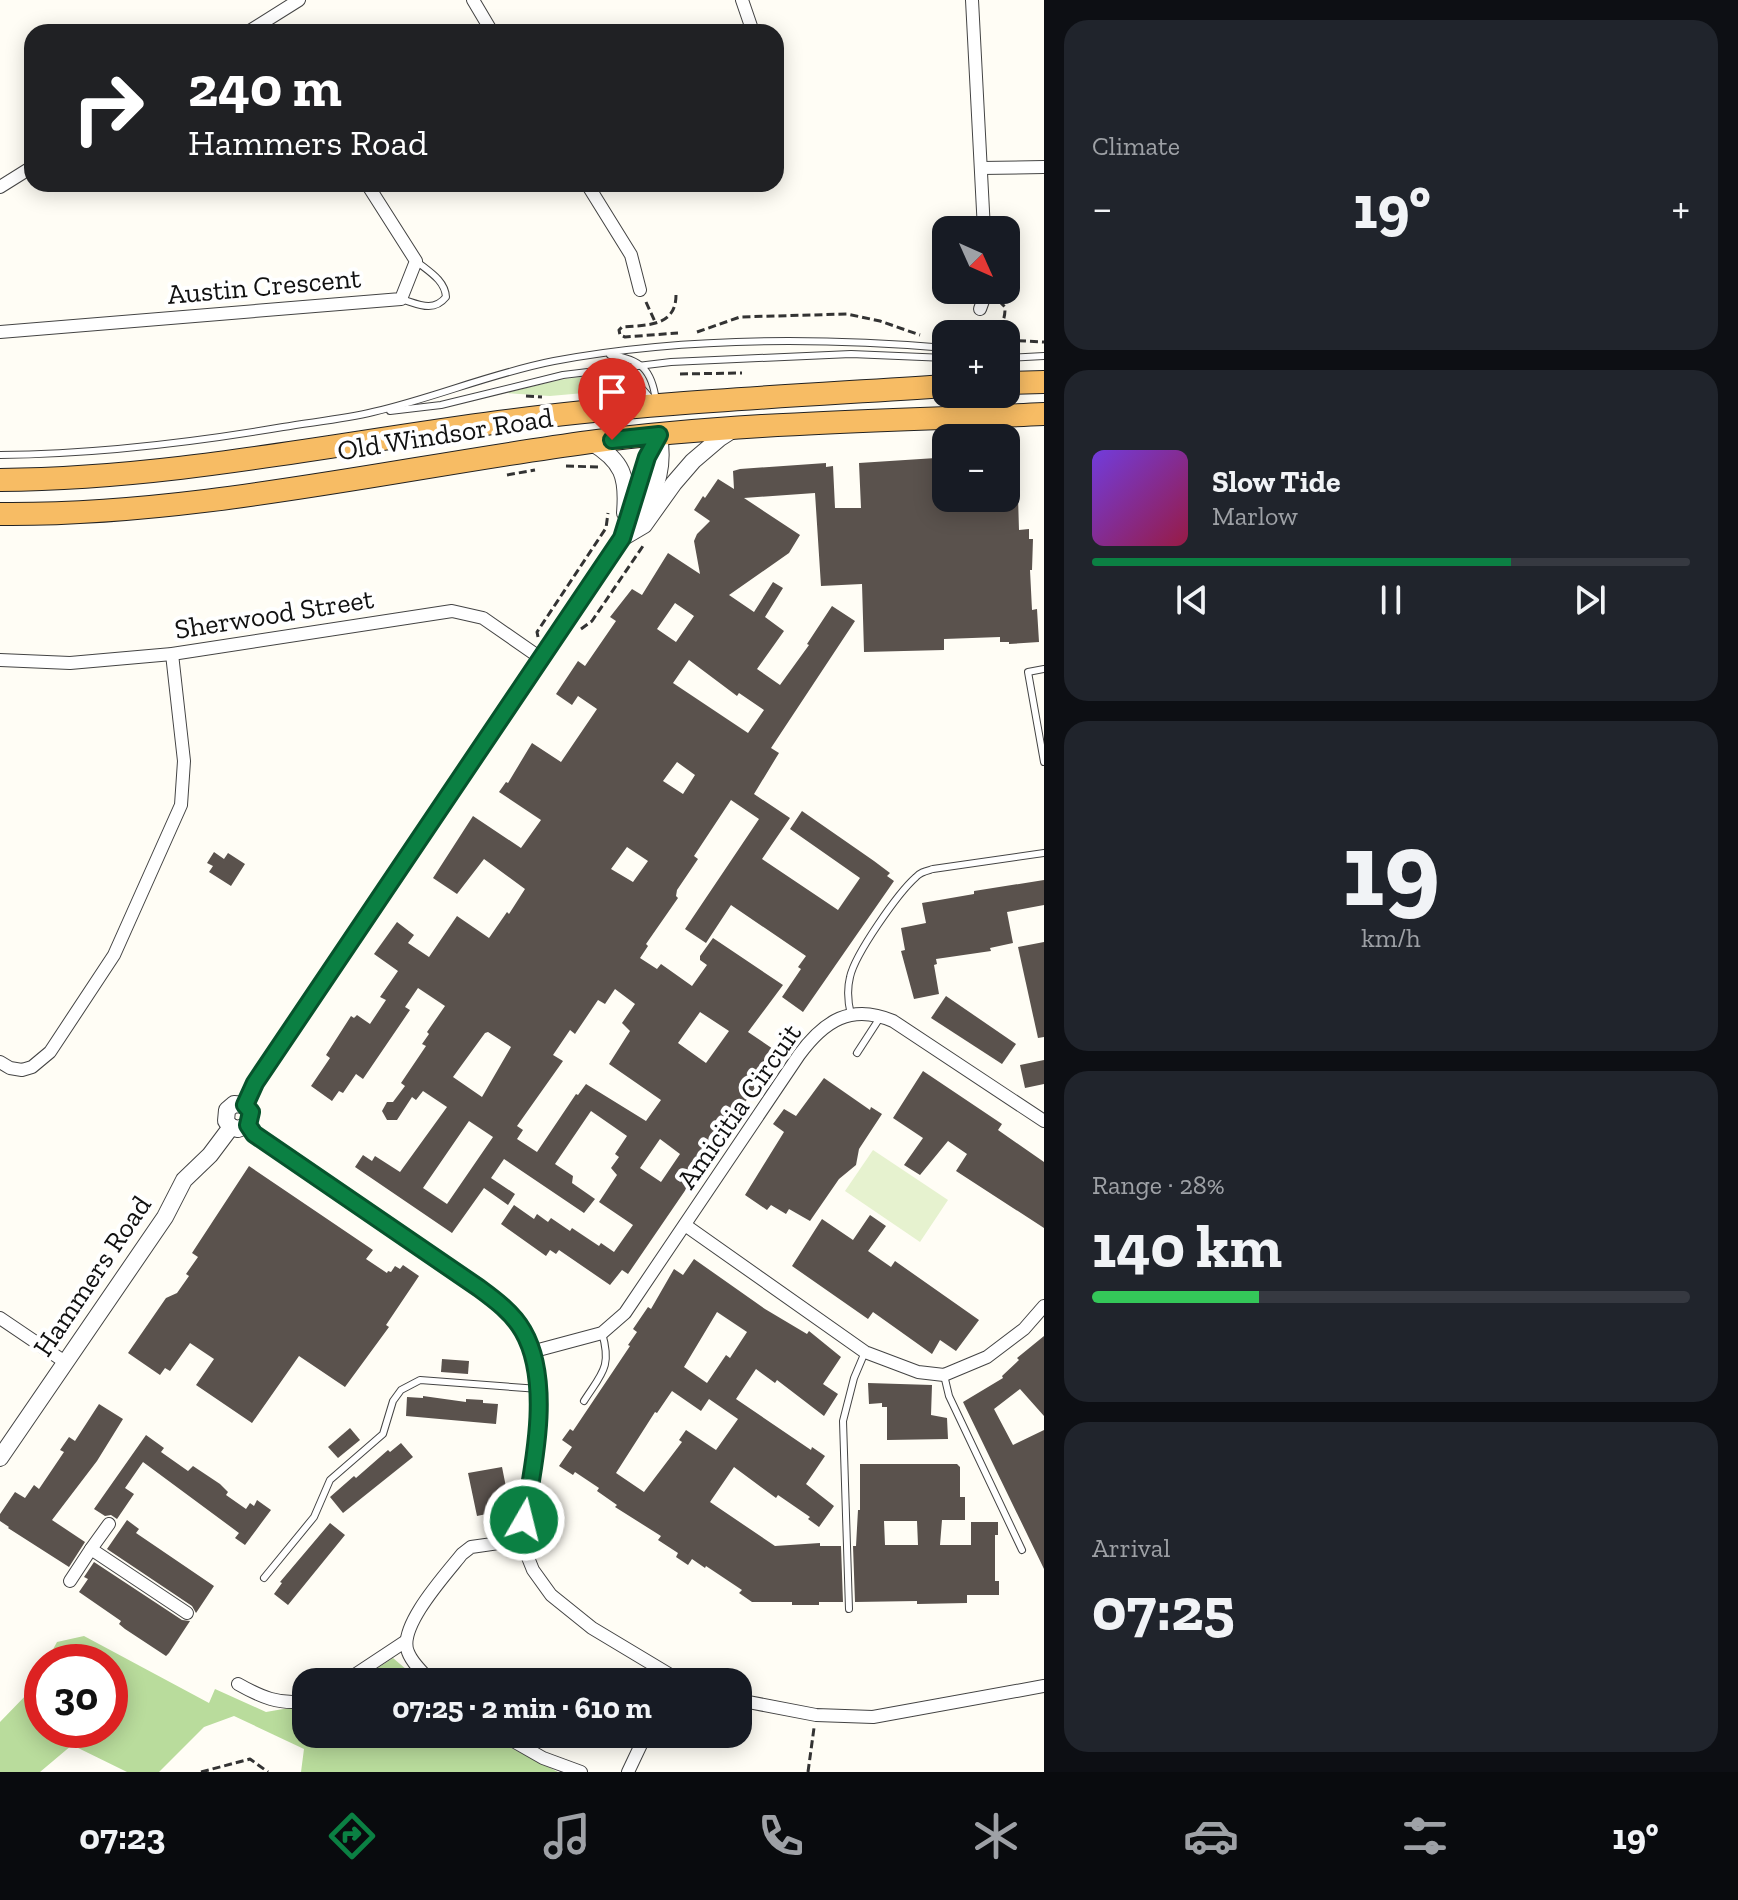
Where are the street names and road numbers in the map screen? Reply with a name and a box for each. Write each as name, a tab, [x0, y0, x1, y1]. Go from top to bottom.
street label: Austin Crescent	[166, 261, 363, 311]
street label: Old Windsor Road	[335, 401, 555, 467]
street label: Sherwood Street	[172, 582, 376, 646]
street label: Amicitia Circuit	[670, 1017, 808, 1195]
street label: Hammers Road	[26, 1189, 158, 1363]

